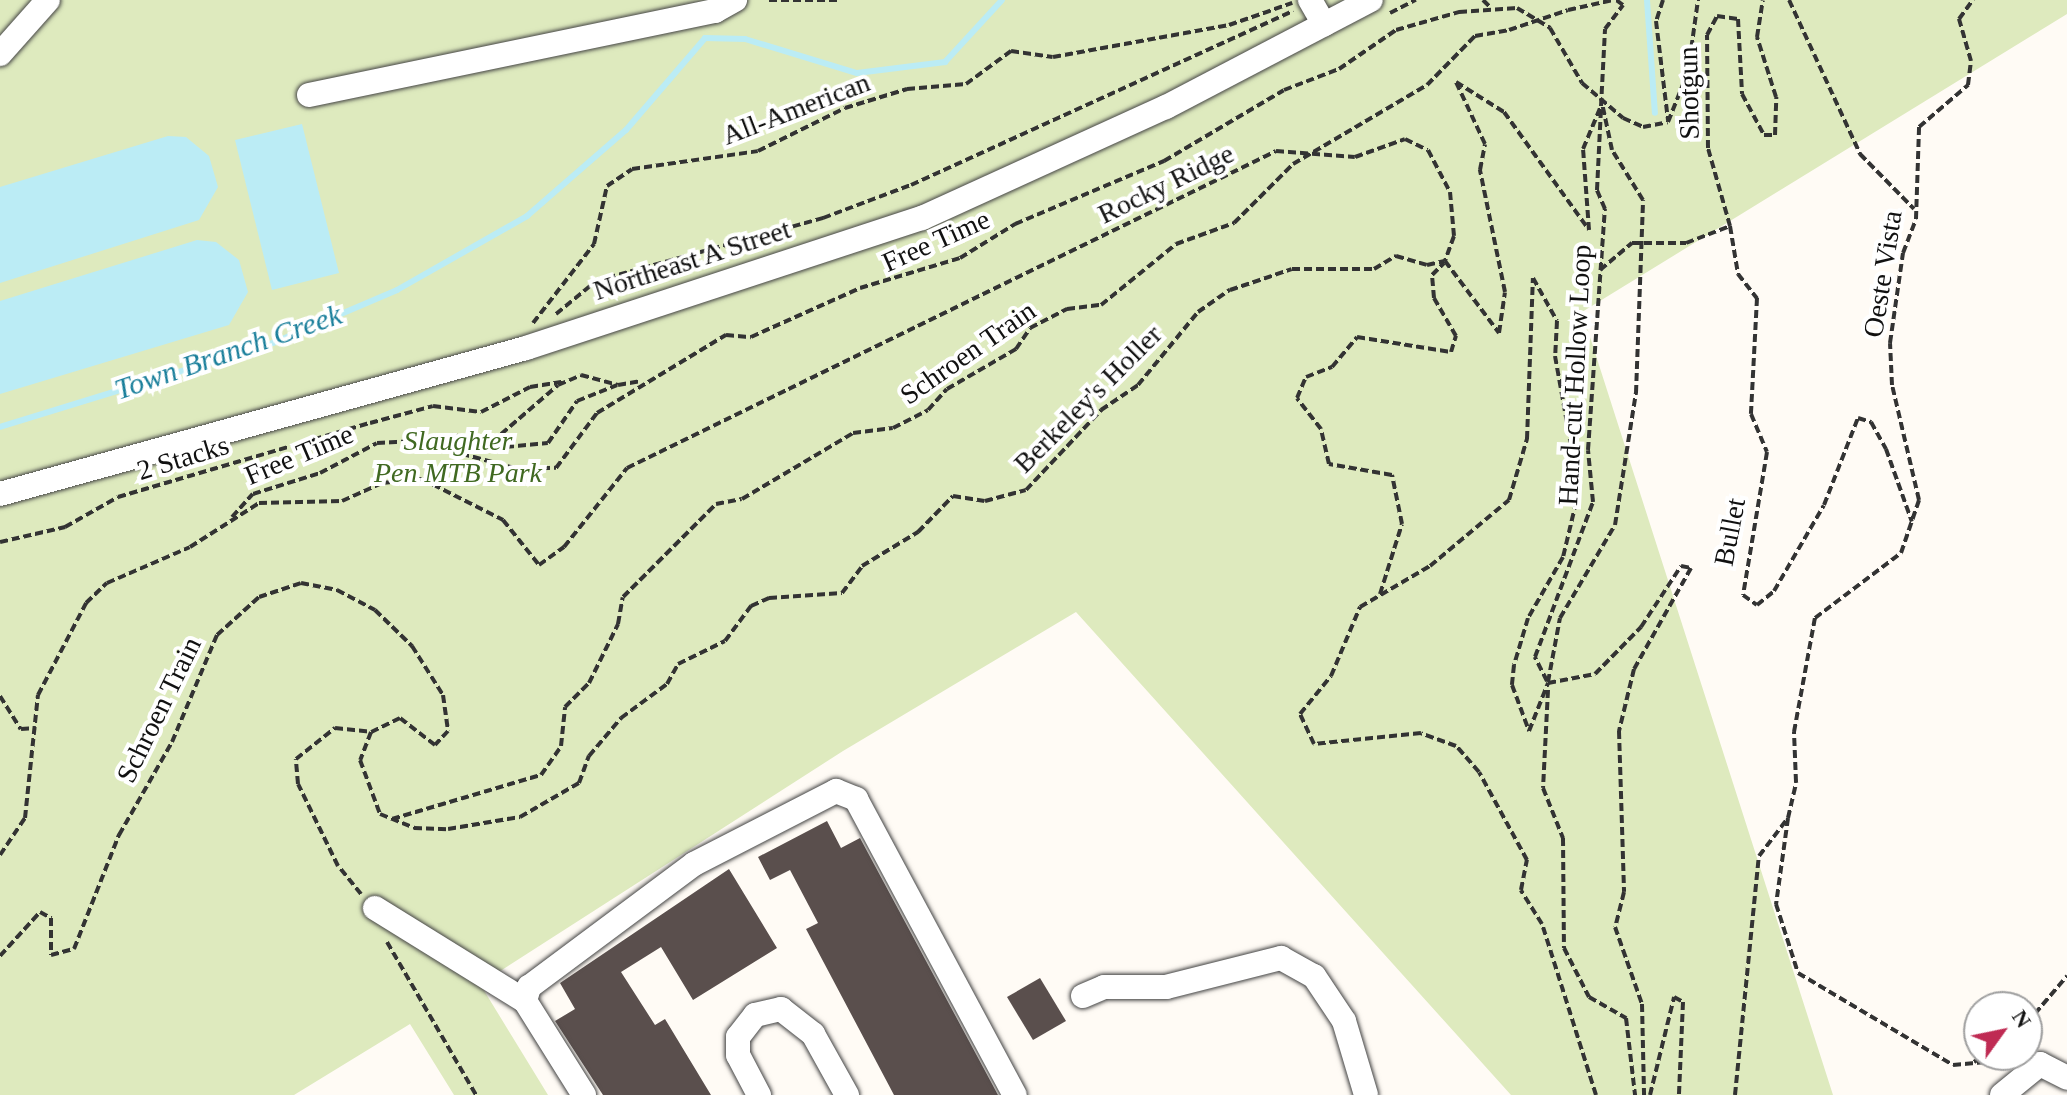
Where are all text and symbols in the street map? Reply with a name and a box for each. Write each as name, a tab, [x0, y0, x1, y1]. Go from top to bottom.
street label: Shotgun	[1671, 46, 1707, 140]
street label: All-American	[717, 65, 875, 153]
street label: Rocky Ridge	[1093, 137, 1239, 231]
street label: Free Time	[877, 202, 995, 280]
street label: Oeste Vista	[1856, 208, 1910, 340]
street label: Northeast A Street	[588, 212, 796, 308]
street label: Hand-cut Hollow Loop	[1551, 244, 1599, 506]
street label: Schroen Train	[893, 294, 1043, 412]
water label: Town Branch Creek	[110, 296, 346, 408]
street label: Berkeley's Holler	[1007, 318, 1169, 480]
street label: Free Time	[240, 417, 358, 493]
park label: Slaughter Pen MTB Park	[374, 424, 542, 490]
street label: 2 Stacks	[133, 428, 233, 488]
street label: Bullet	[1707, 495, 1753, 569]
street label: Schroen Train	[109, 631, 209, 789]
north arrow	[1963, 991, 2043, 1071]
text: N	[2007, 1005, 2037, 1032]

